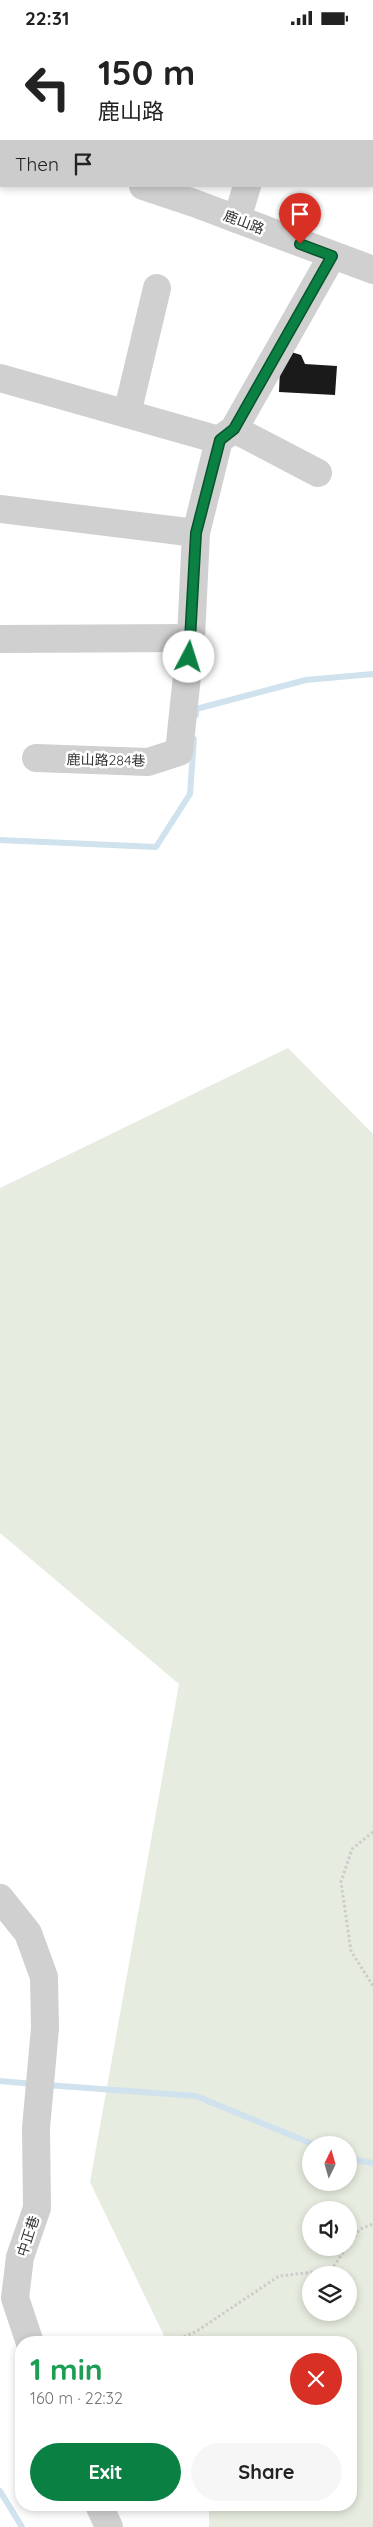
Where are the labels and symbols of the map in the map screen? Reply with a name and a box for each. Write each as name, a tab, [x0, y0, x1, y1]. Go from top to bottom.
pin	[279, 193, 321, 244]
street label: 鹿山路	[221, 206, 267, 238]
position arrow	[162, 630, 214, 682]
street label: 鹿山路284巷	[66, 750, 146, 770]
north arrow	[302, 2136, 358, 2191]
street label: 中正巷	[13, 2213, 43, 2259]

